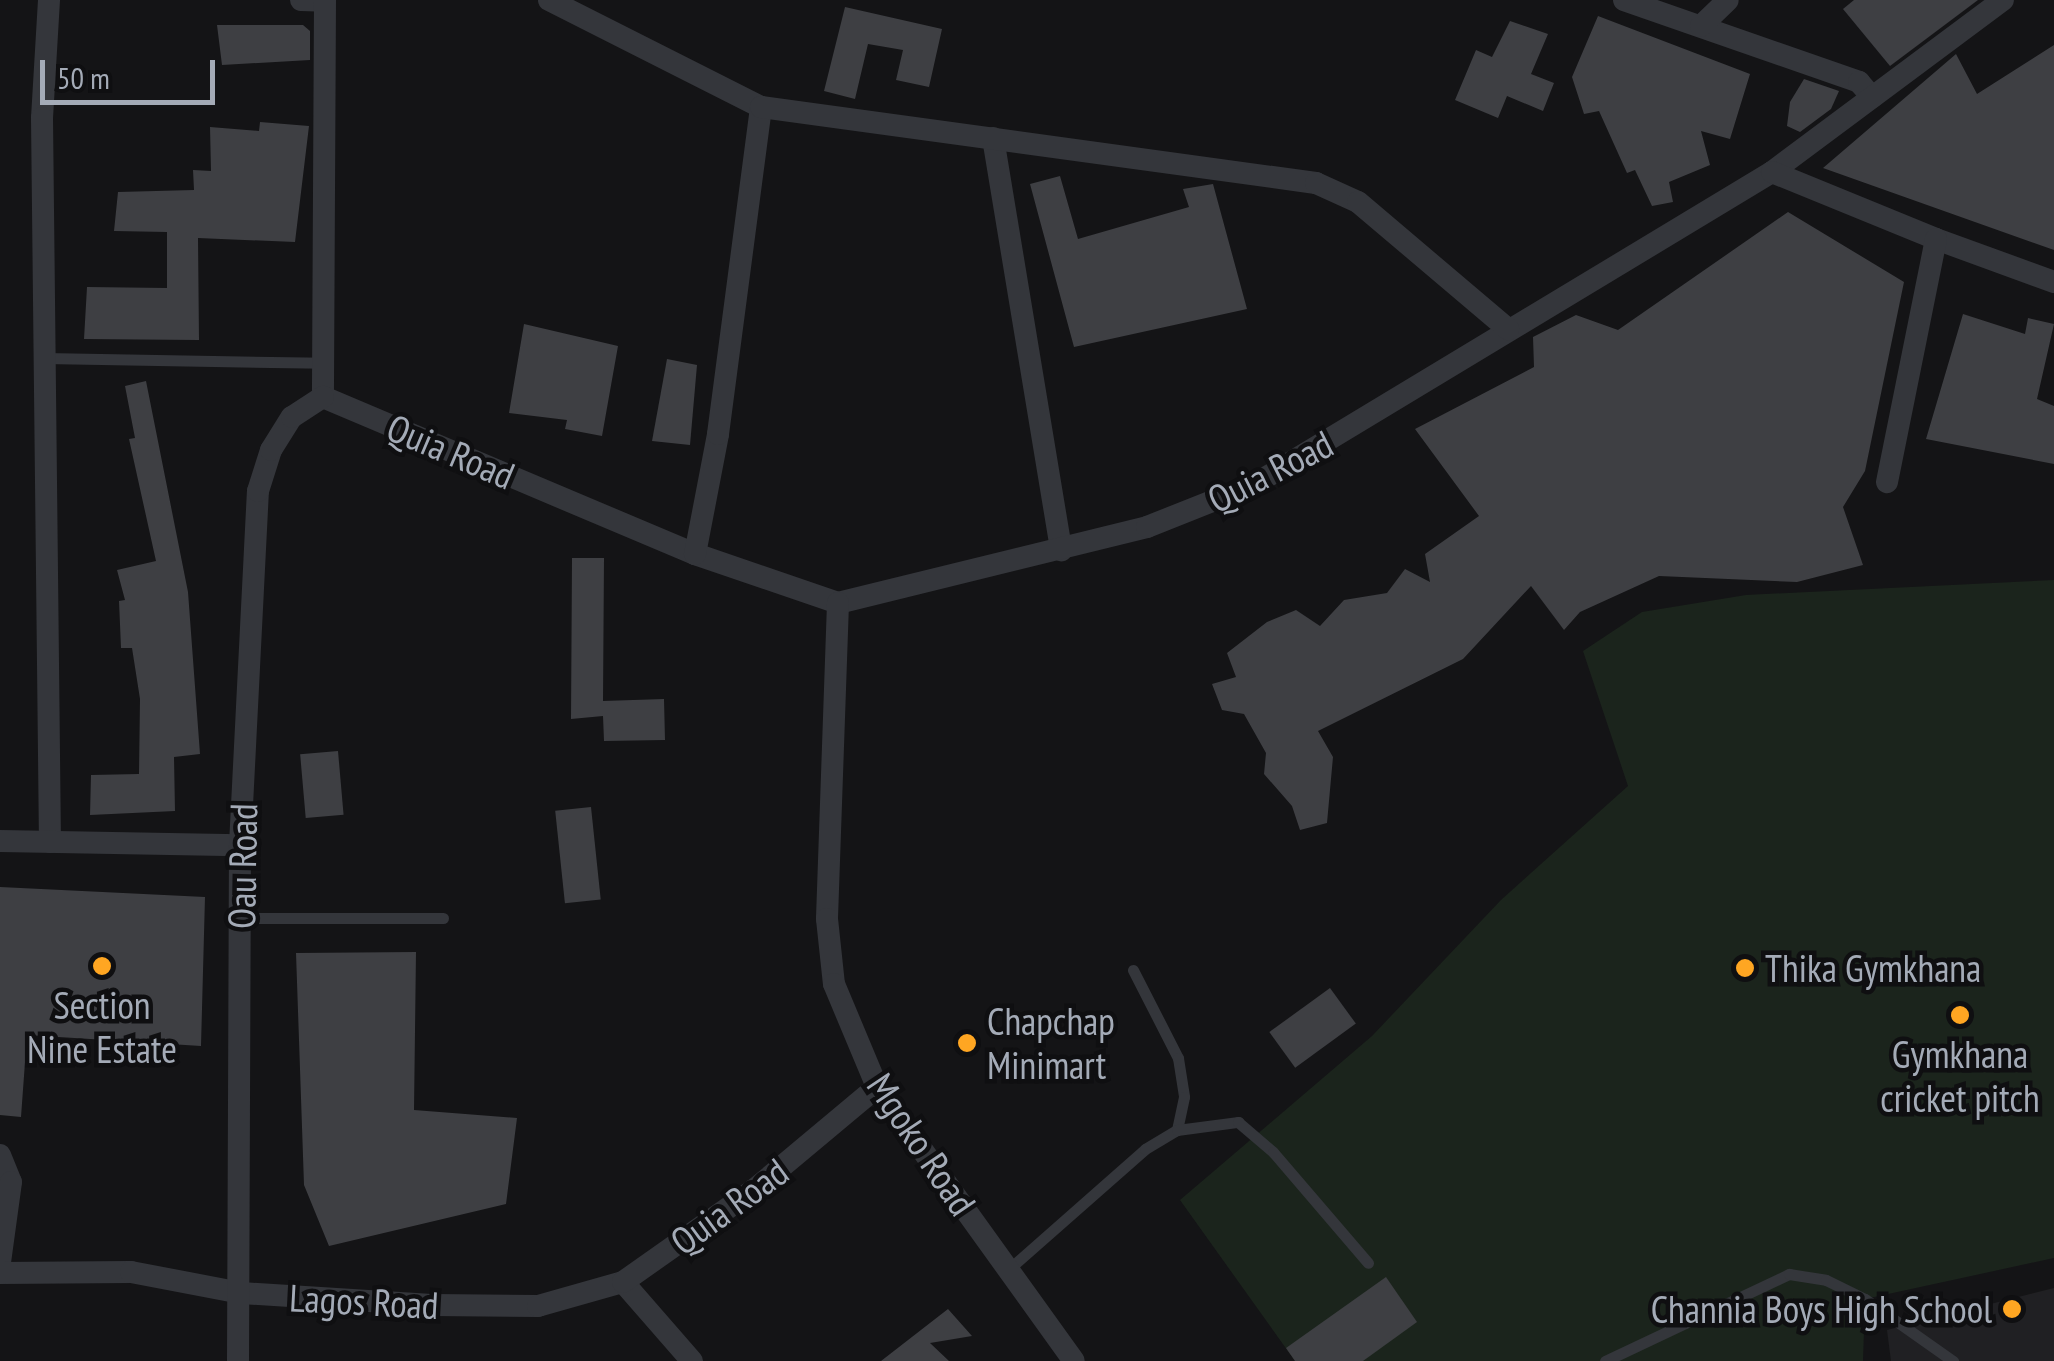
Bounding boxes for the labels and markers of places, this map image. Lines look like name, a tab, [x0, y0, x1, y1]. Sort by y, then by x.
place label: Thika Gymkhana	[1765, 945, 1981, 991]
marker: Section Nine Estate	[91, 955, 113, 977]
marker: Thika Gymkhana	[1734, 957, 1756, 979]
place label: Section Nine Estate	[27, 982, 177, 1072]
place label: Chapchap Minimart	[987, 998, 1115, 1088]
marker: Gymkhana cricket pitch	[1949, 1004, 1971, 1026]
place label: Gymkhana cricket pitch	[1880, 1031, 2040, 1120]
marker: Chapchap Minimart	[956, 1032, 978, 1054]
place label: Channia Boys High School	[1651, 1286, 1992, 1332]
marker: Channia Boys High School	[2001, 1298, 2023, 1320]

